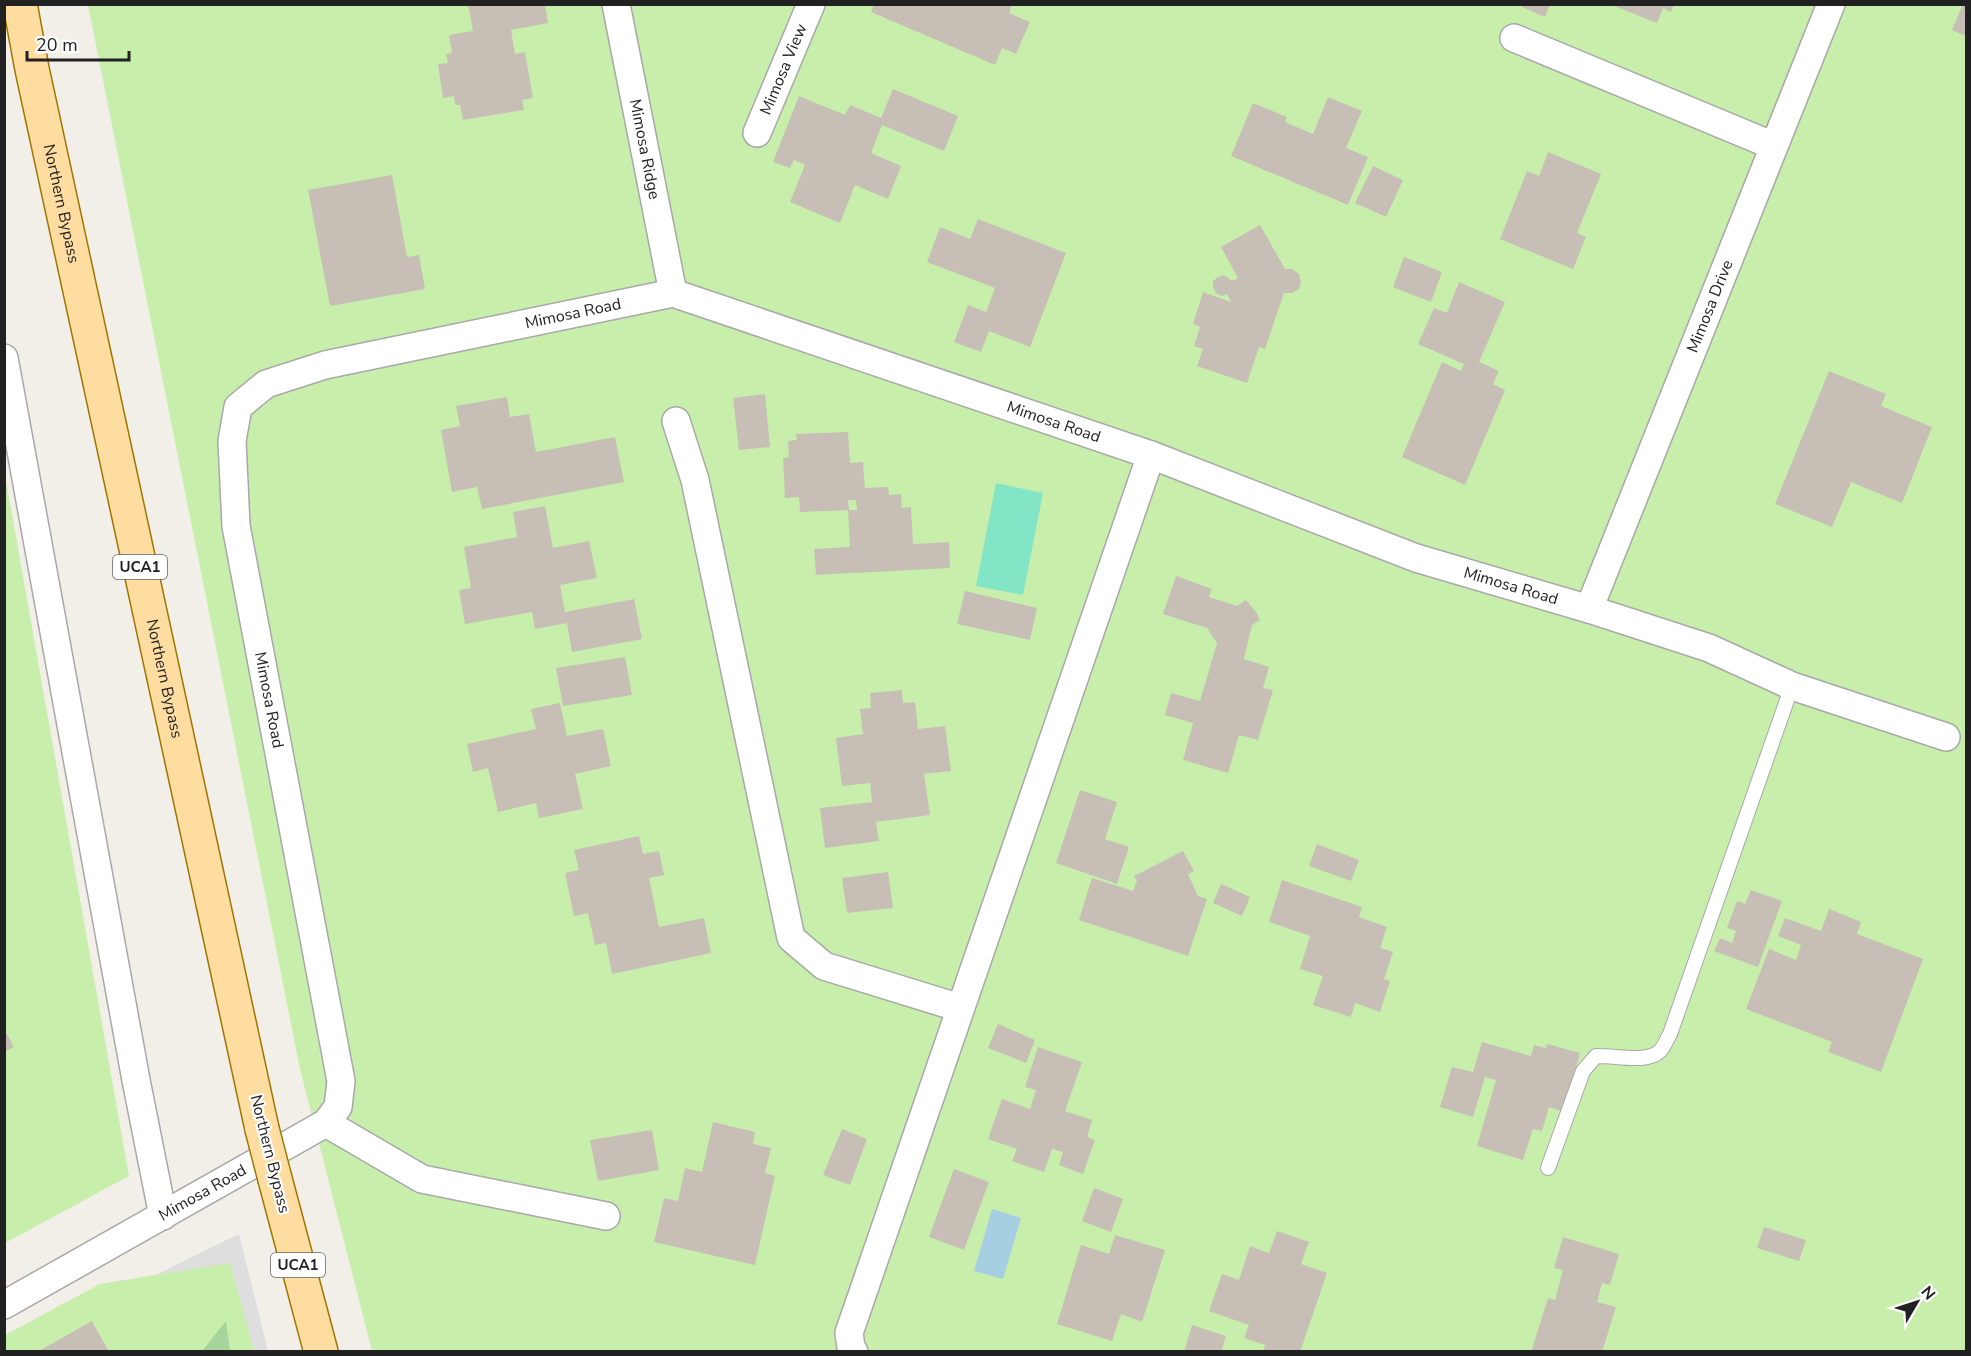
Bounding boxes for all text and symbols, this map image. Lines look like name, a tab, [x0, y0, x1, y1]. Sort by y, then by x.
street label: Mimosa View	[755, 20, 813, 118]
scale bar	[27, 24, 129, 62]
text: 20 m	[36, 33, 78, 57]
street label: Mimosa Ridge	[624, 97, 665, 201]
street label: Northern Bypass	[38, 142, 85, 265]
street label: Mimosa Drive	[1682, 257, 1739, 356]
street label: Mimosa Road	[523, 293, 623, 334]
street label: Mimosa Road	[1004, 396, 1103, 448]
road number: UCA1	[113, 555, 167, 579]
street label: Mimosa Road	[1461, 562, 1561, 610]
street label: Northern Bypass	[141, 617, 188, 740]
street label: Mimosa Road	[249, 650, 289, 750]
street label: Northern Bypass	[245, 1093, 295, 1215]
street label: Mimosa Road	[155, 1159, 250, 1226]
road number: UCA1	[271, 1253, 325, 1277]
north arrow	[1887, 1272, 1947, 1332]
text: N	[1916, 1282, 1940, 1305]

